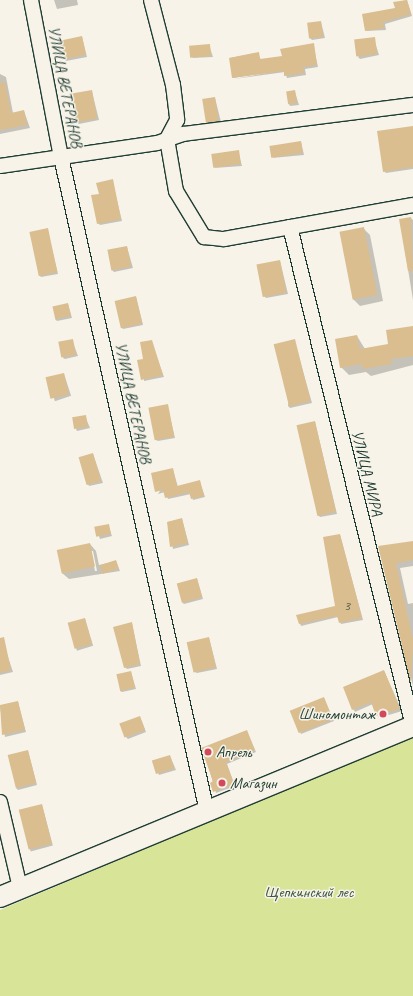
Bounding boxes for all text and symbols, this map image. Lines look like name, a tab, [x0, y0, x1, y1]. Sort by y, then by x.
street label: УЛИЦА ВЕТЕРАНОВ	[44, 25, 86, 149]
street label: УЛИЦА ВЕТЕРАНОВ	[111, 341, 155, 465]
street label: УЛИЦА МИРА	[347, 428, 387, 518]
house number: 3	[344, 598, 350, 614]
place label: Шиномонтаж	[299, 704, 375, 724]
marker: Шиномонтаж	[378, 709, 388, 719]
place label: Апрель	[216, 742, 252, 762]
marker: Апрель	[203, 747, 213, 757]
place label: Магазин	[230, 773, 277, 793]
marker: Магазин	[217, 778, 227, 788]
park label: Щепкинский лес	[265, 882, 353, 902]

